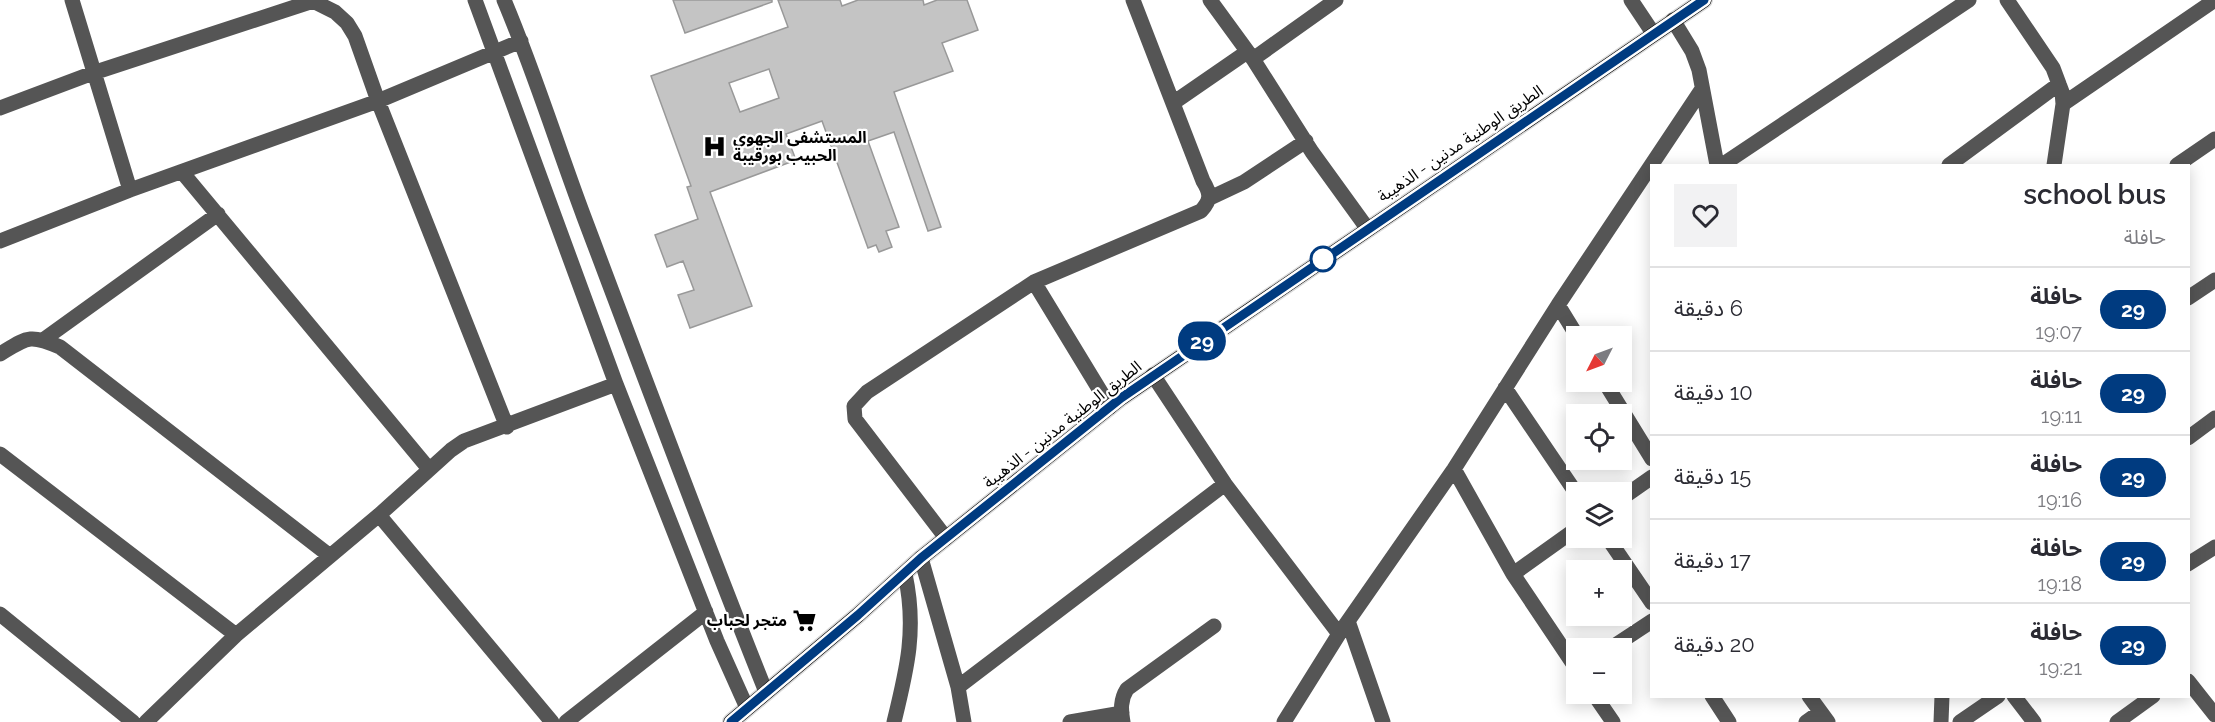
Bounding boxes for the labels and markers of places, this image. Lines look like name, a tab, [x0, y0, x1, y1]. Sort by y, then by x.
place label: المستشفى الجهوي الحبيب بورقيبة	[733, 128, 867, 165]
hospital icon: المستشفى الجهوي الحبيب بورقيبة	[702, 133, 728, 159]
unlabelled marker	[1310, 246, 1336, 272]
supermarket icon: متجر لحباب	[792, 607, 818, 633]
place label: متجر لحباب	[707, 611, 787, 630]

